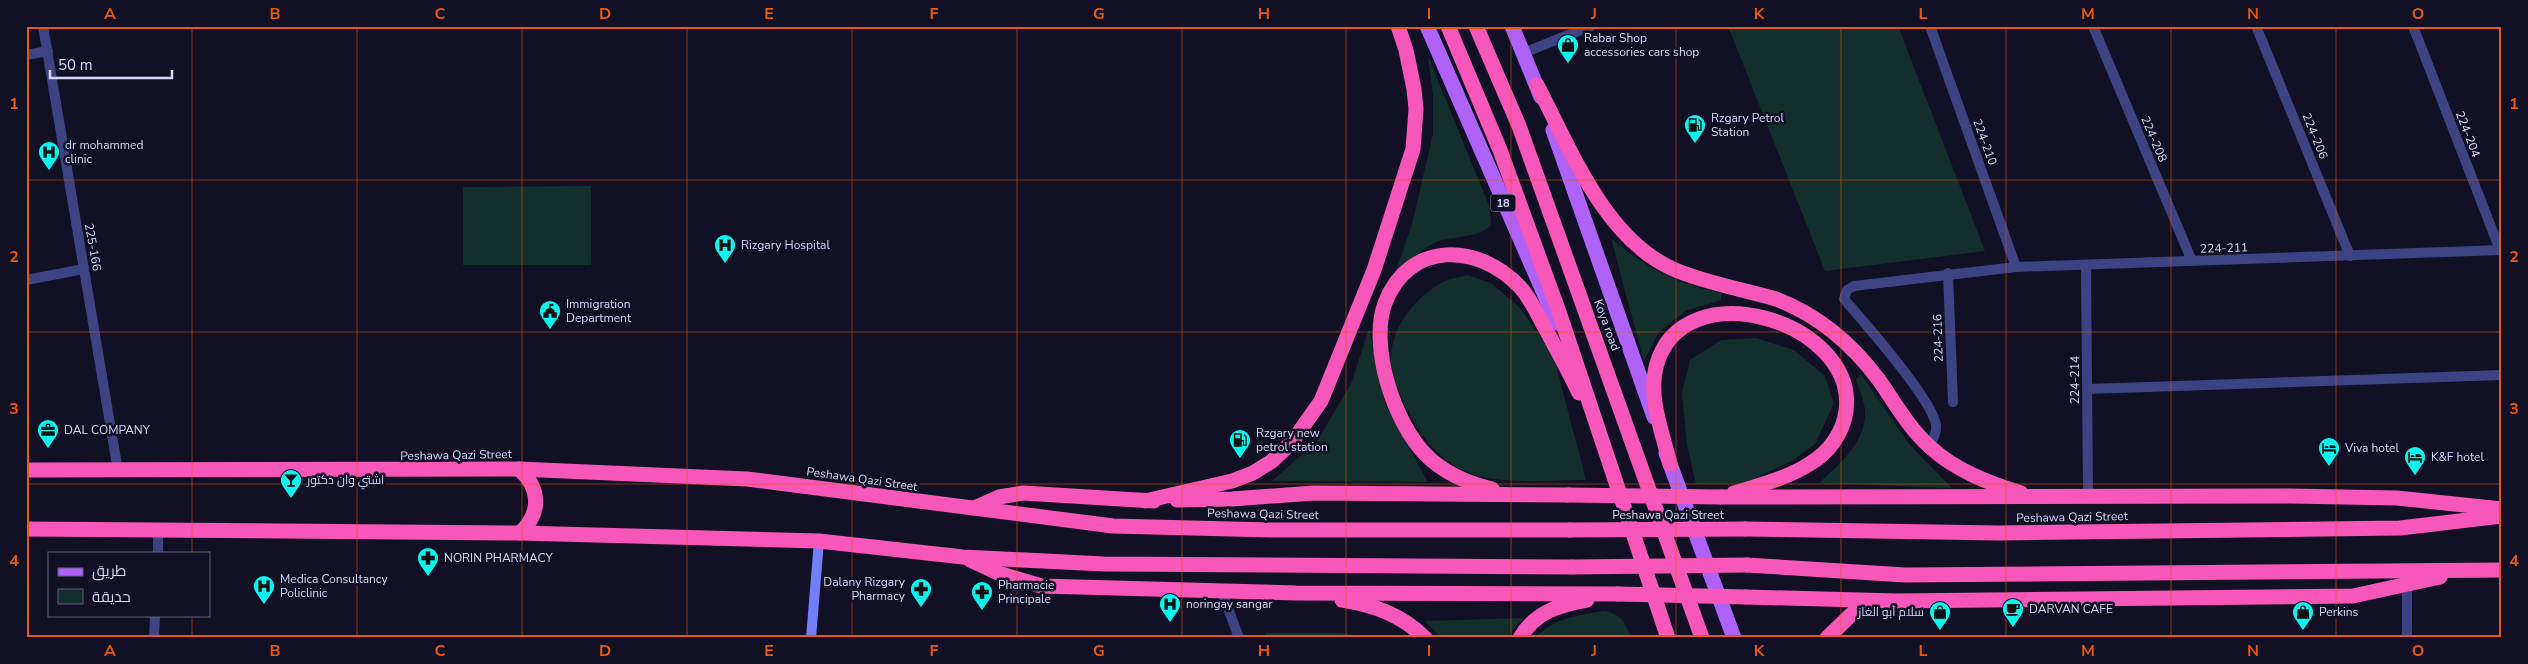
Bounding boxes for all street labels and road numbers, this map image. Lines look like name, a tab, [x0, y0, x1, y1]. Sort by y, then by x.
street label: 224-204	[2452, 109, 2484, 159]
street label: 224-206	[2299, 111, 2331, 161]
street label: 224-208	[2137, 114, 2171, 164]
street label: 224-210	[1969, 117, 2001, 167]
road number: 18	[1490, 194, 1516, 212]
street label: 225-166	[81, 222, 105, 272]
street label: 224-211	[2200, 239, 2248, 257]
street label: Koya road	[1590, 297, 1624, 353]
street label: 224-216	[1929, 314, 1947, 362]
street label: 224-214	[2067, 356, 2083, 404]
street label: Peshawa Qazi Street	[400, 446, 513, 464]
street label: Peshawa Qazi Street	[806, 463, 919, 495]
street label: Peshawa Qazi Street	[1207, 505, 1320, 523]
street label: Peshawa Qazi Street	[1612, 507, 1725, 523]
street label: Peshawa Qazi Street	[2016, 508, 2129, 526]

